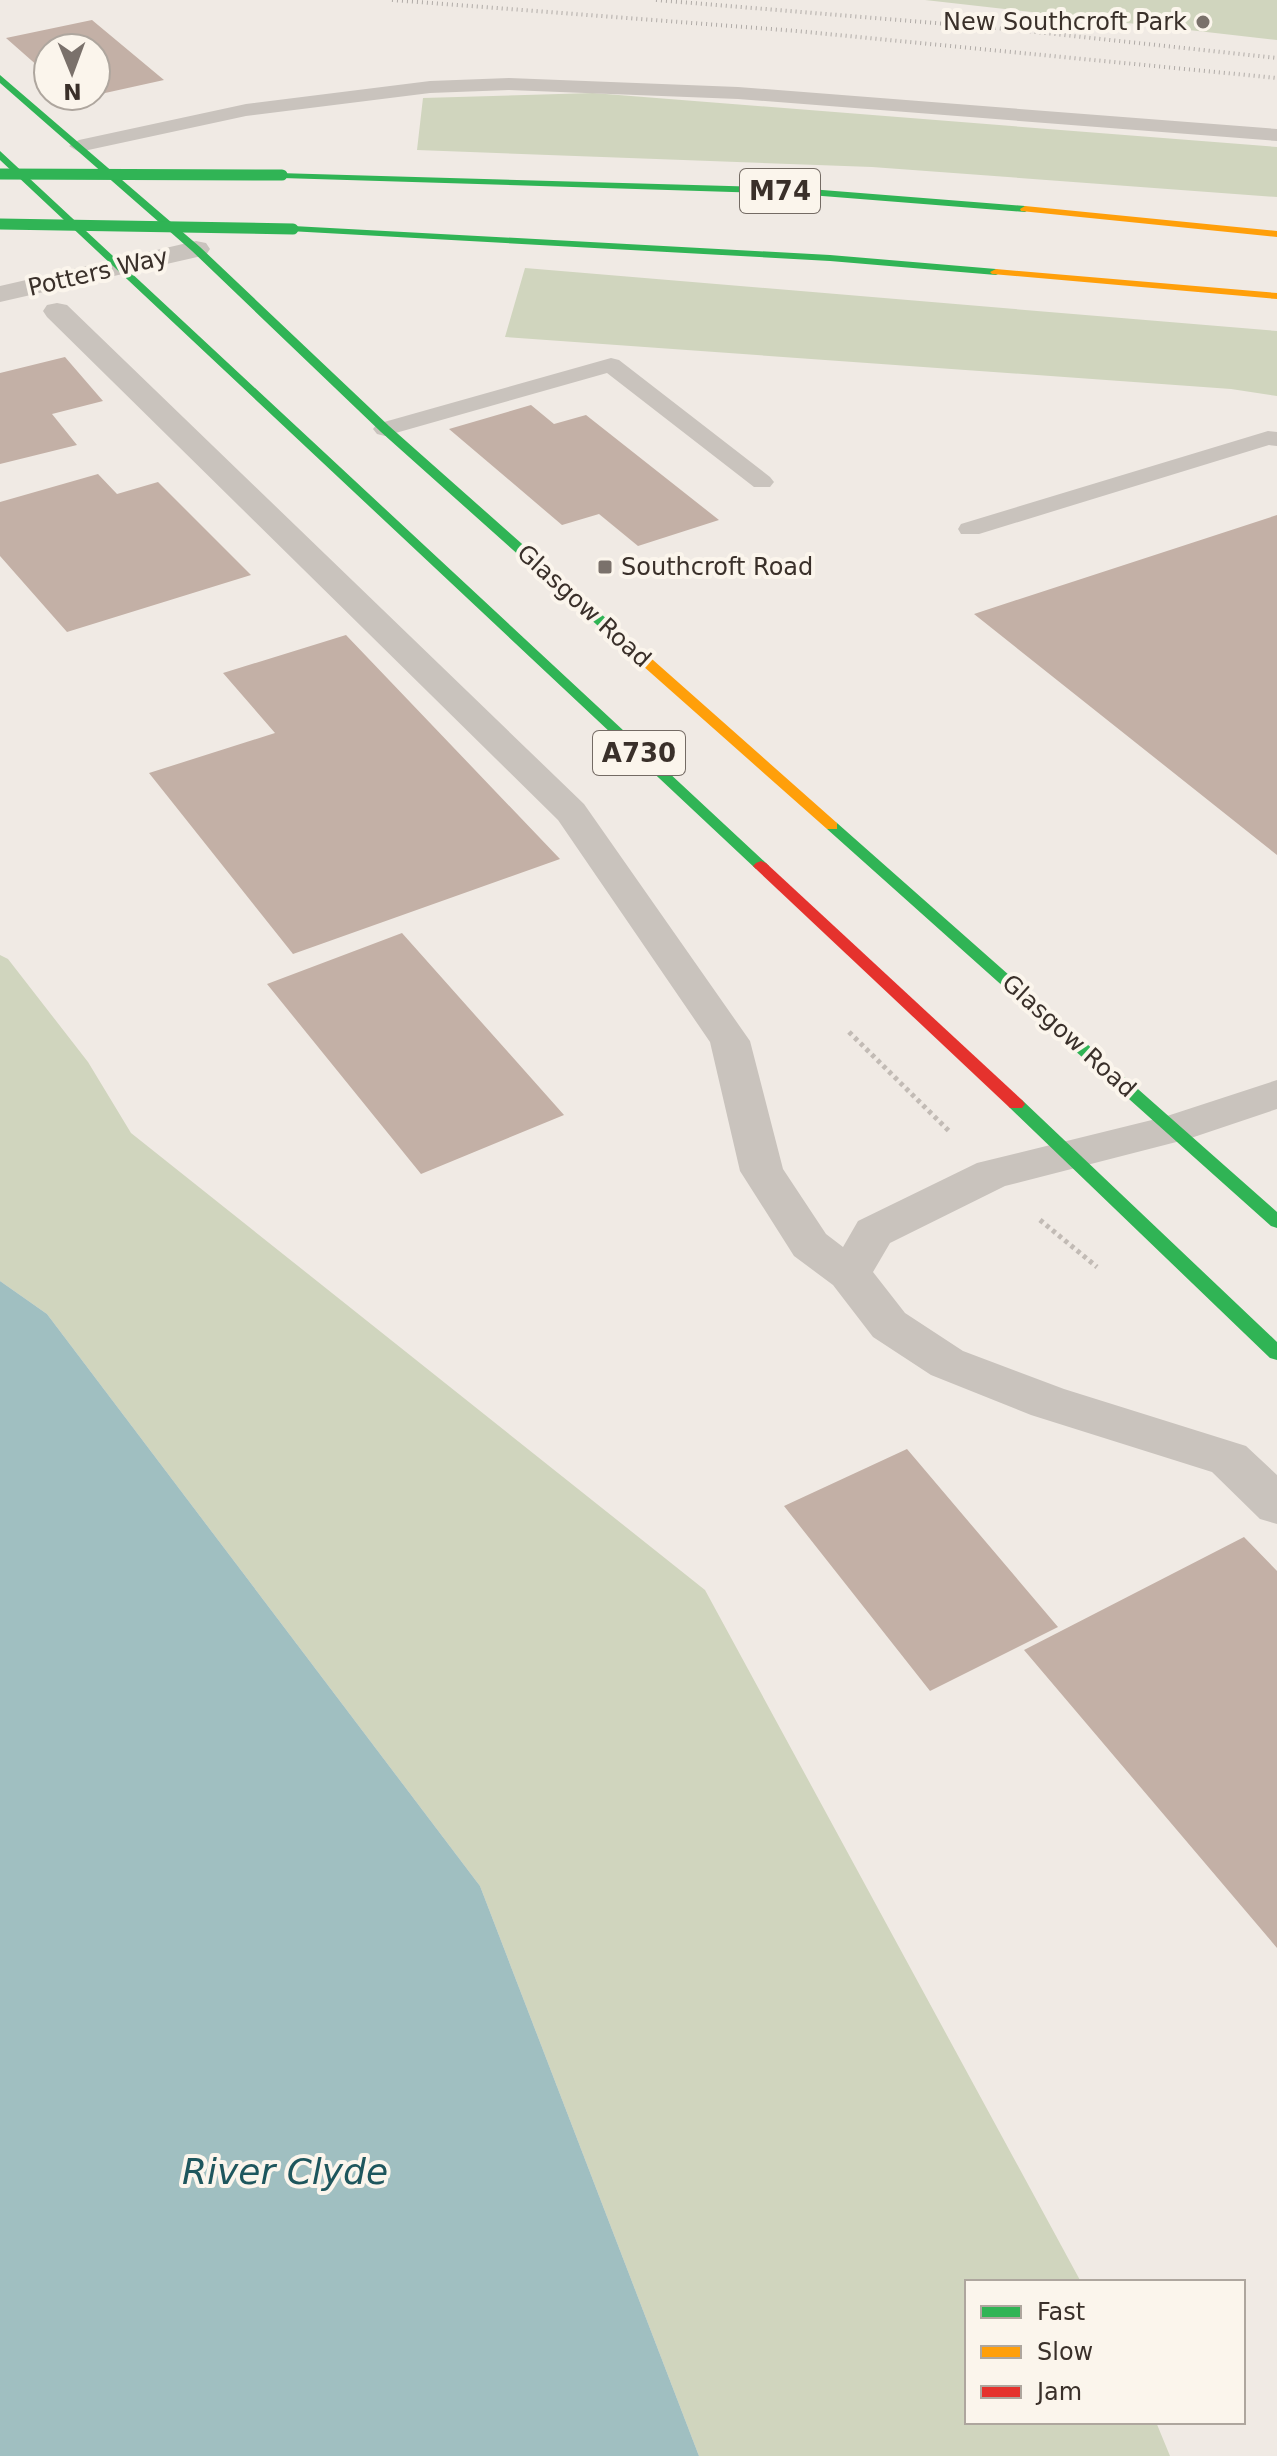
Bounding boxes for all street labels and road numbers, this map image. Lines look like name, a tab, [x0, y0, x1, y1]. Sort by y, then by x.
road number: M74	[740, 169, 820, 213]
street label: Potters Way	[25, 242, 171, 302]
street label: Glasgow Road	[512, 539, 656, 673]
road number: A730	[593, 731, 685, 775]
street label: Glasgow Road	[997, 969, 1141, 1103]

